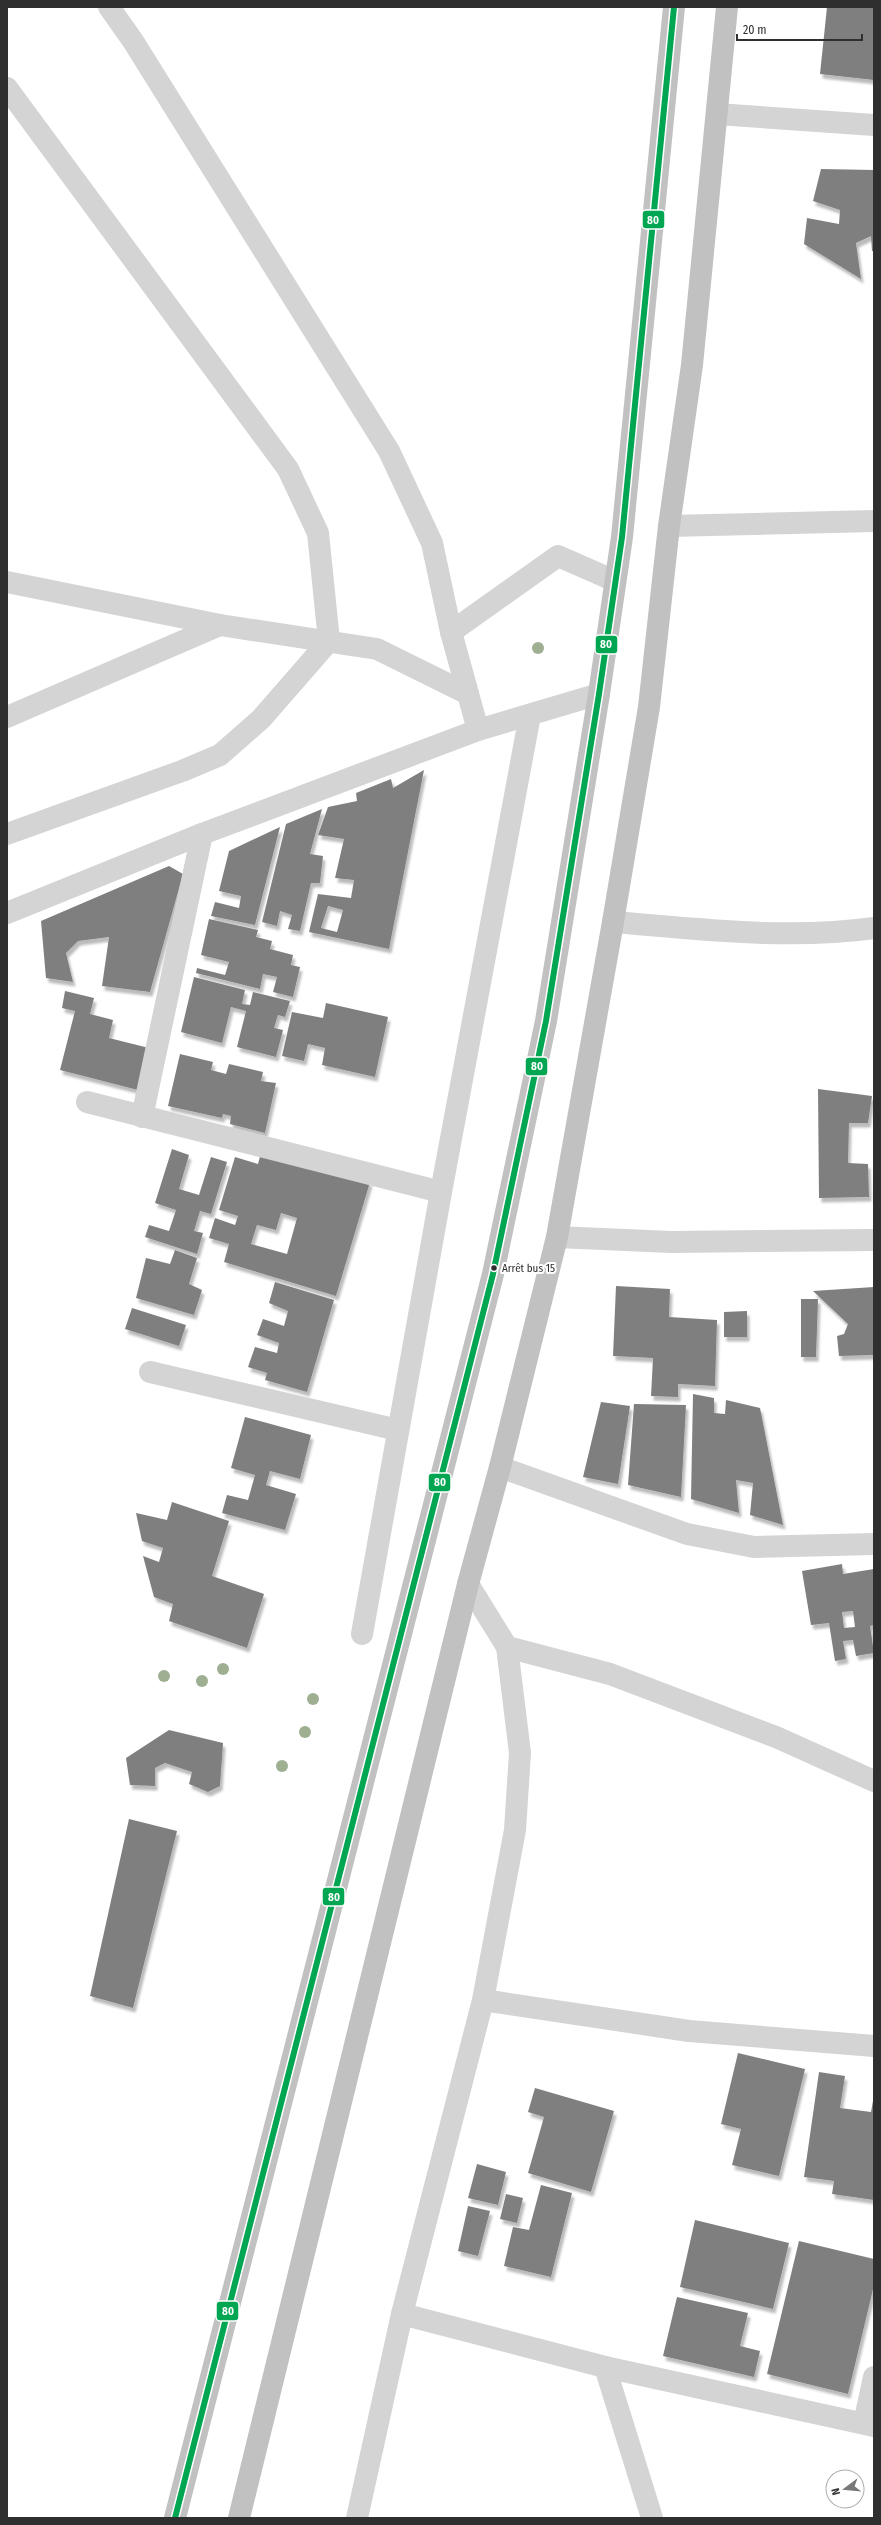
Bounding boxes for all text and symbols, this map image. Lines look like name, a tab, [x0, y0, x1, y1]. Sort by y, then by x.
scale bar	[737, 16, 862, 42]
text: 20 m	[743, 23, 767, 37]
line badge: 80	[642, 210, 665, 229]
text: 80	[647, 214, 659, 227]
line badge: 80	[595, 635, 618, 654]
text: 80	[600, 638, 612, 651]
line badge: 80	[525, 1057, 548, 1076]
text: 80	[531, 1060, 543, 1073]
place label: Arrêt bus 15	[502, 1262, 555, 1275]
marker: Arrêt bus 15	[489, 1263, 499, 1273]
line badge: 80	[428, 1473, 451, 1492]
text: 80	[434, 1476, 446, 1489]
line badge: 80	[322, 1887, 345, 1906]
text: 80	[328, 1891, 340, 1904]
line badge: 80	[216, 2301, 239, 2321]
text: 80	[222, 2305, 234, 2318]
north arrow	[825, 2469, 865, 2509]
text: N	[829, 2487, 843, 2497]

